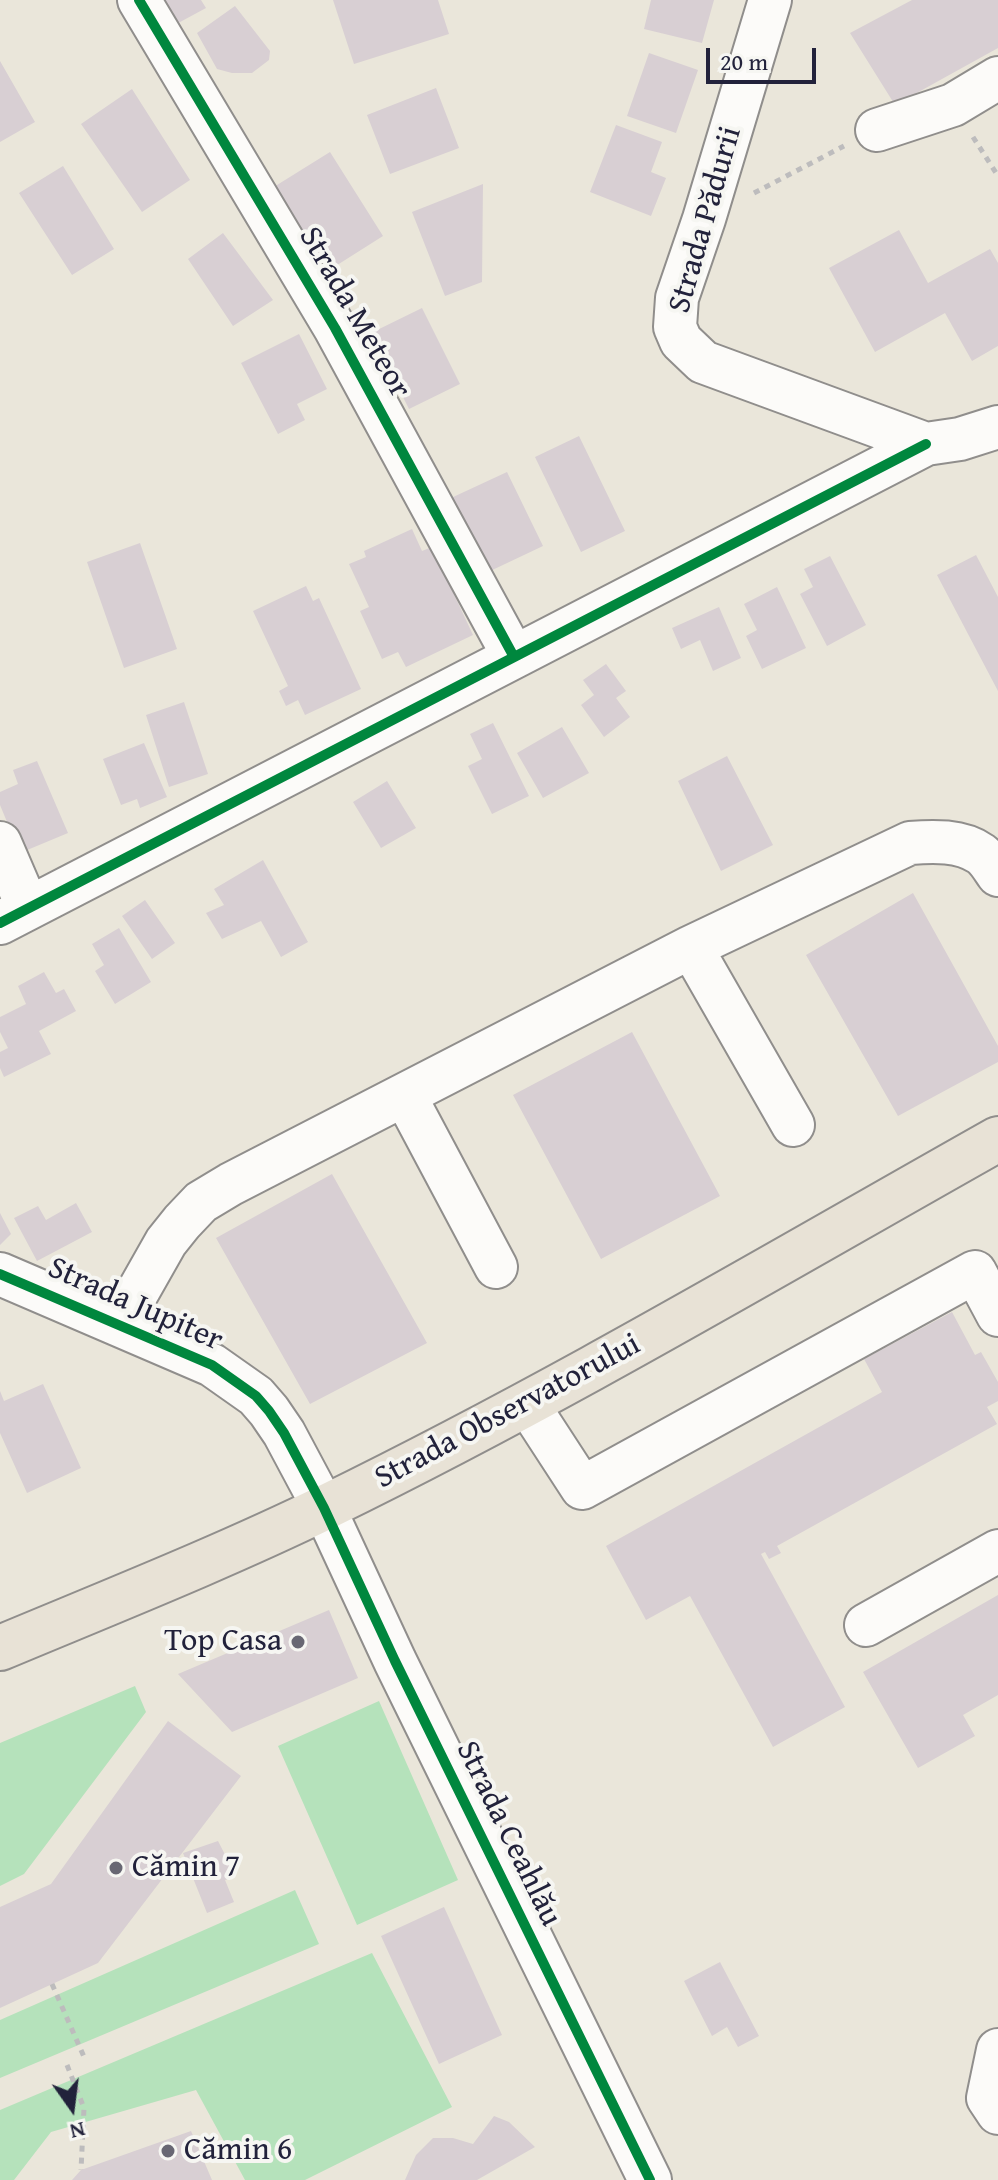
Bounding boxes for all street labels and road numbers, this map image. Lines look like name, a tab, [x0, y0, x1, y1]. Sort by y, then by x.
street label: Strada Pădurii	[661, 122, 751, 318]
street label: Strada Meteor	[290, 221, 418, 405]
street label: Strada Jupiter	[42, 1249, 228, 1361]
street label: Strada Observatorului	[369, 1326, 647, 1498]
street label: Strada Ceahlău	[447, 1735, 569, 1933]

